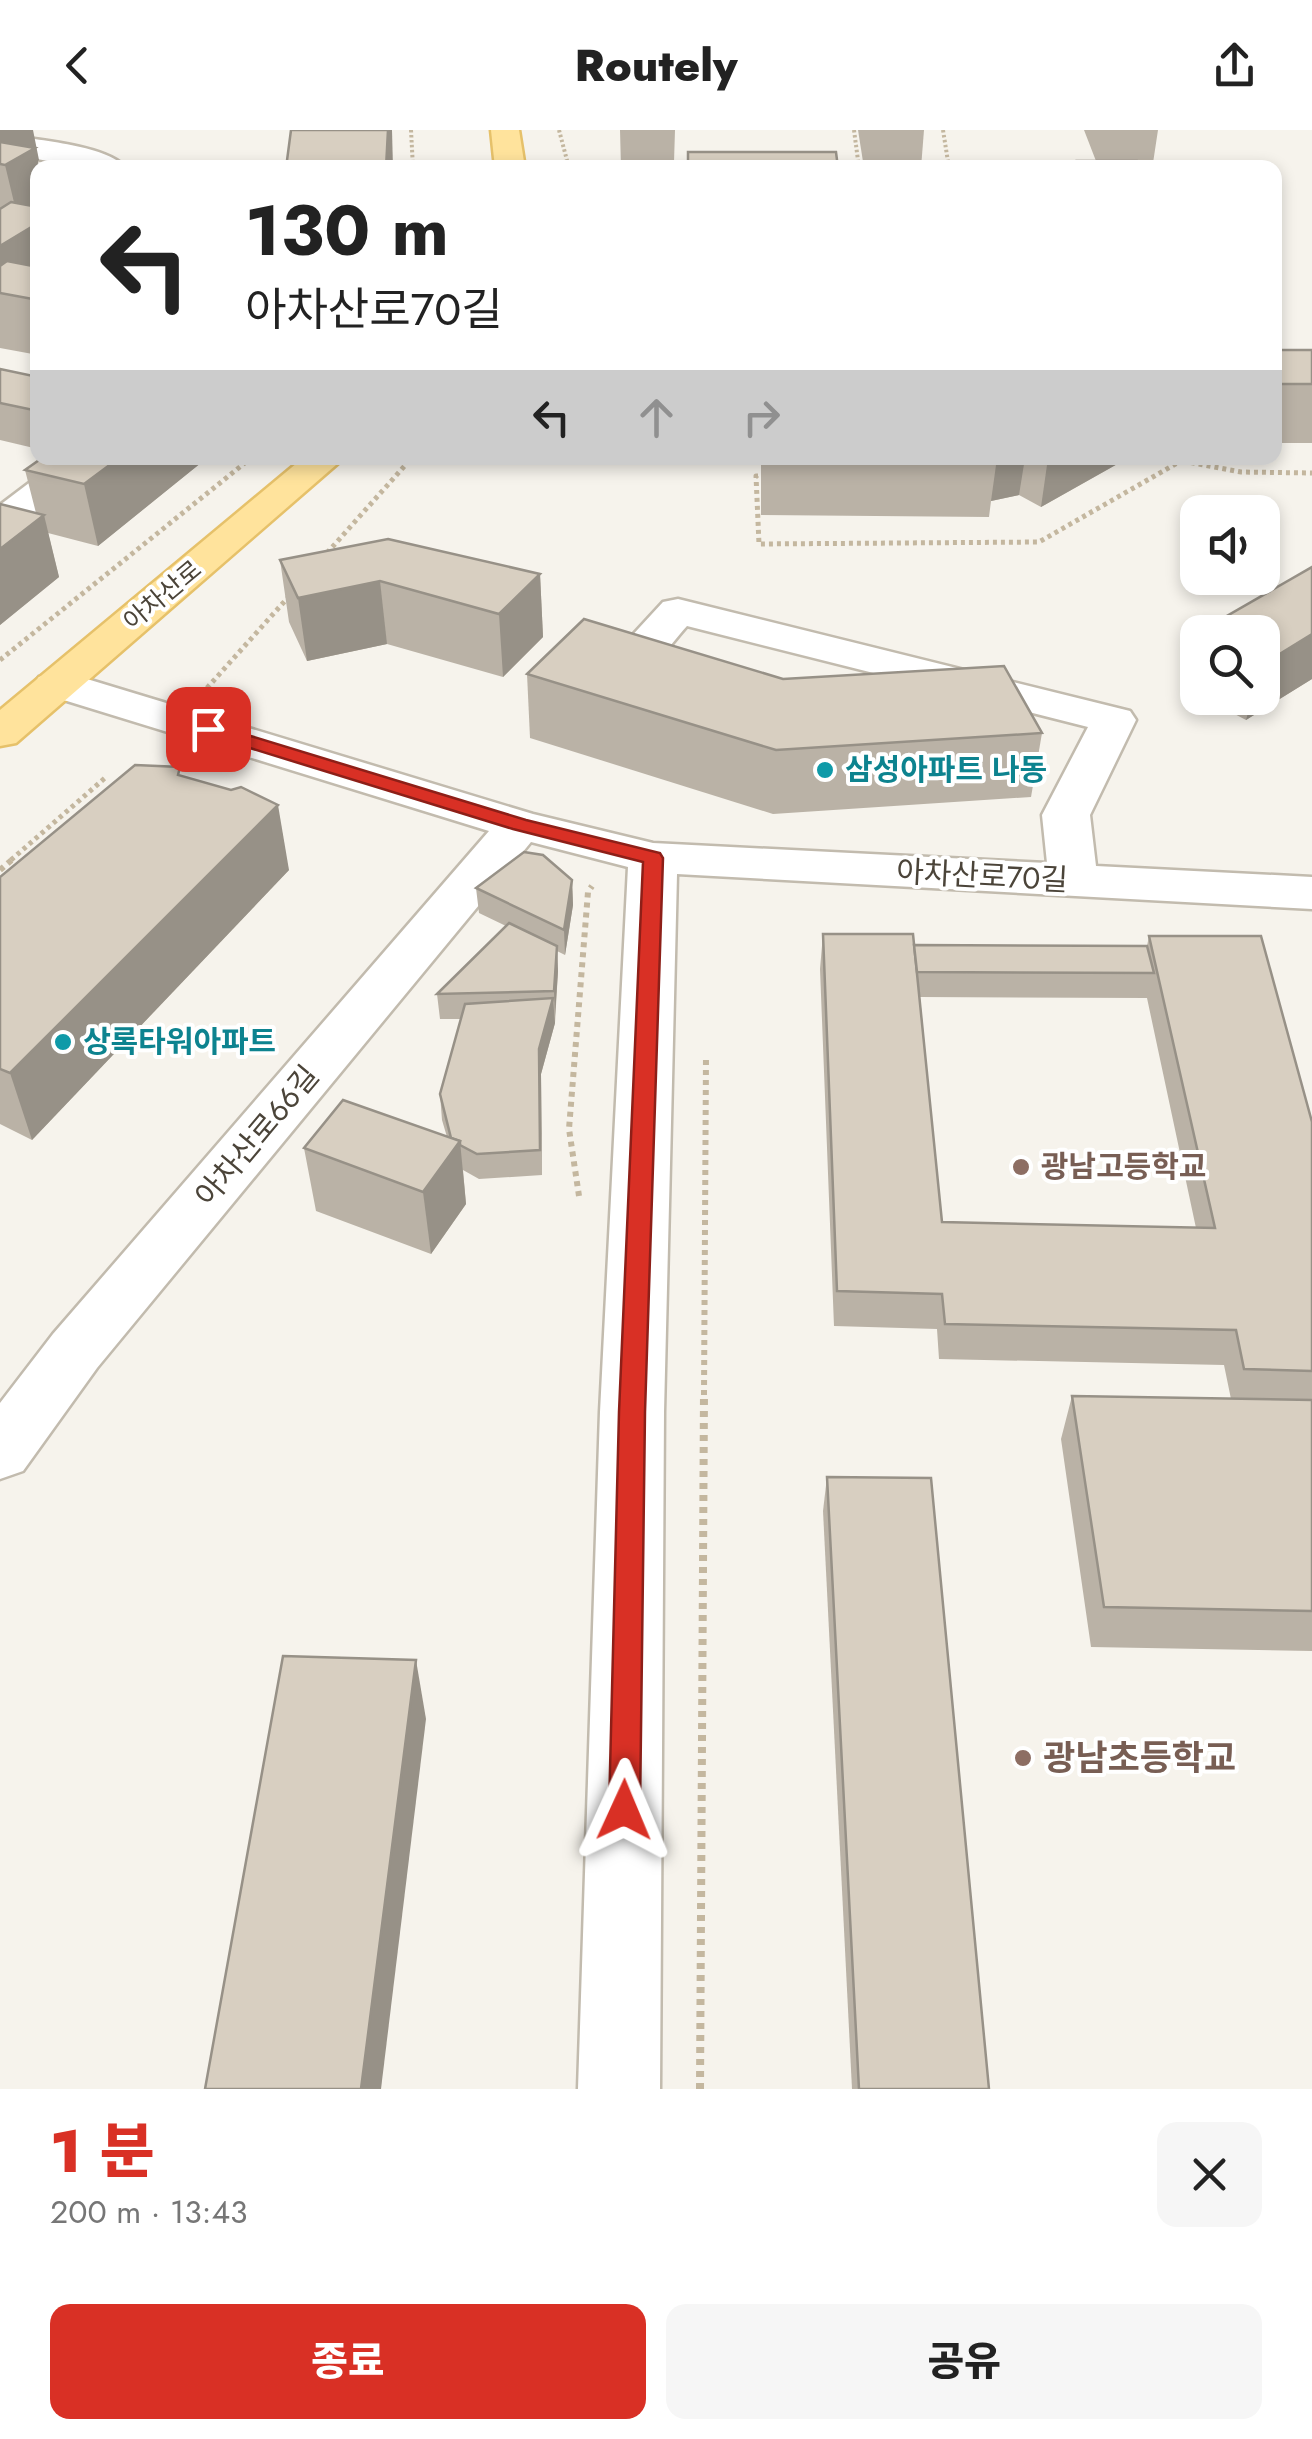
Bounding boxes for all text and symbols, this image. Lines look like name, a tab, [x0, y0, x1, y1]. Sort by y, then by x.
text: Routely	[574, 33, 738, 98]
icon: back	[50, 38, 105, 93]
icon: share	[1207, 38, 1262, 93]
text: 130 m	[245, 180, 449, 281]
icon: left	[80, 200, 210, 330]
text: 아차산로70길	[245, 277, 503, 342]
icon: left	[524, 390, 579, 445]
icon: ahead	[629, 390, 684, 445]
icon: right	[734, 390, 789, 445]
map controls	[1180, 495, 1280, 715]
button: sound	[1180, 495, 1280, 595]
street label: 아차산로	[115, 552, 209, 638]
button: search	[1180, 615, 1280, 715]
pin	[166, 687, 251, 772]
icon: arrive	[181, 702, 236, 757]
place label: 삼성아파트 나동	[845, 748, 1047, 791]
marker: 삼성아파트 나동	[814, 759, 836, 781]
street label: 아차산로70길	[895, 850, 1069, 901]
place label: 상록타워아파트	[83, 1020, 276, 1063]
marker: 상록타워아파트	[52, 1031, 74, 1053]
street label: 아차산로66길	[185, 1056, 329, 1216]
place label: 광남고등학교	[1041, 1145, 1207, 1188]
marker: 광남고등학교	[1010, 1156, 1032, 1178]
place label: 광남초등학교	[1043, 1733, 1236, 1783]
marker: 광남초등학교	[1012, 1747, 1034, 1769]
position arrow	[572, 1758, 676, 1862]
text: 1 분	[50, 2108, 155, 2195]
button: close	[1157, 2122, 1262, 2227]
text: 200 m · 13:43	[50, 2189, 248, 2235]
button: 종료	[50, 2304, 646, 2419]
button: 공유	[666, 2304, 1262, 2419]

